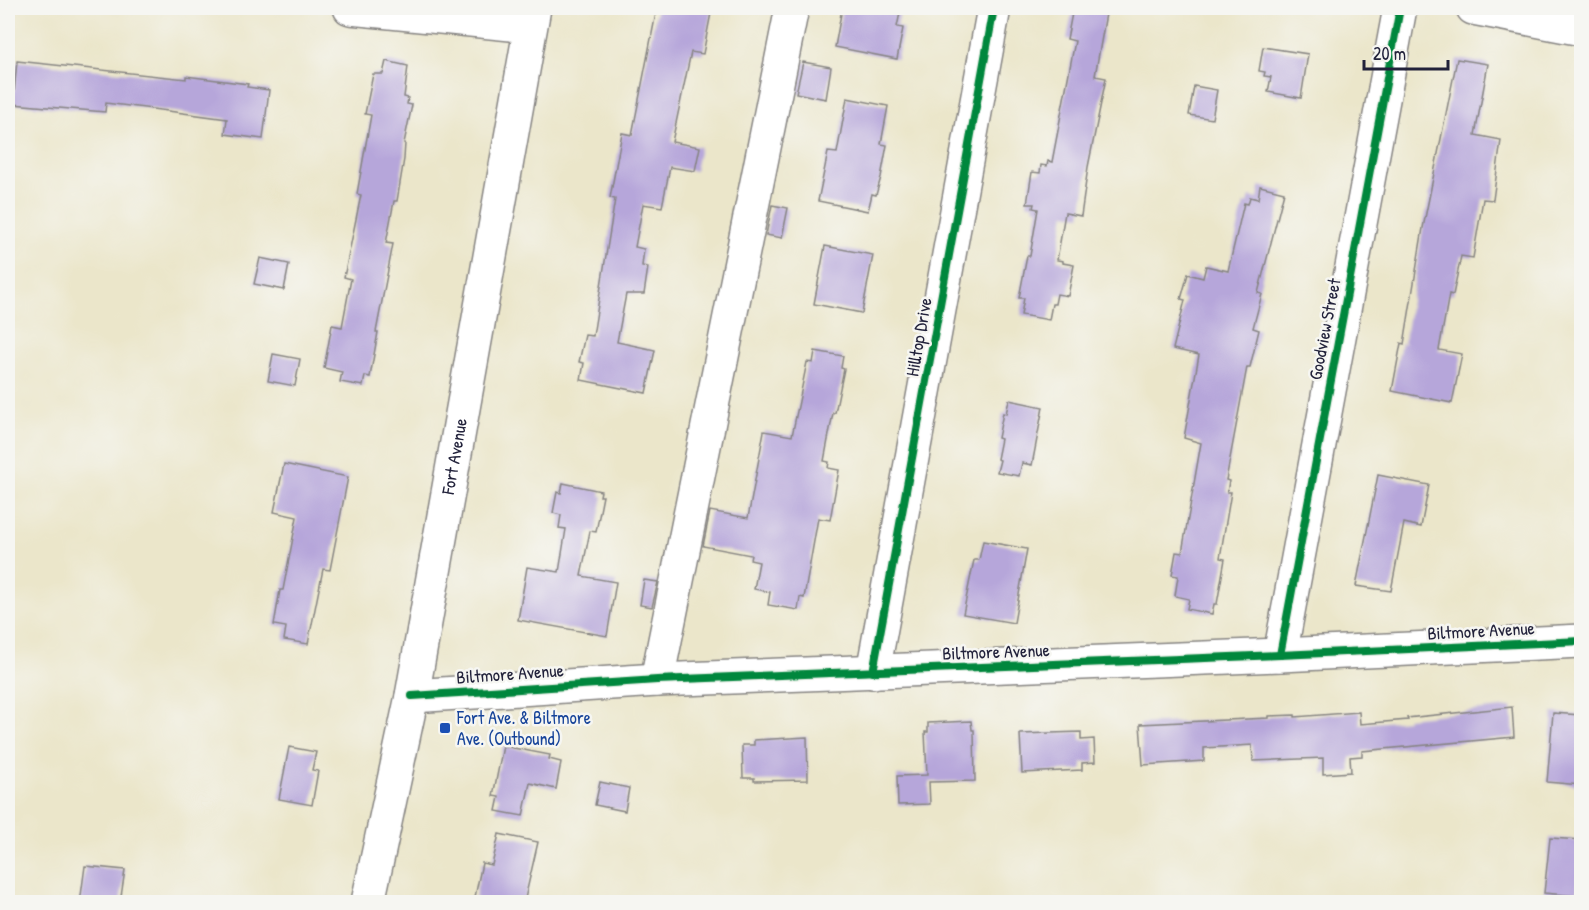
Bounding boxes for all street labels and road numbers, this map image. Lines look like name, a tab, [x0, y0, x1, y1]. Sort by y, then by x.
street label: Goodview Street	[1302, 275, 1347, 382]
street label: Hilltop Drive	[899, 296, 938, 378]
street label: Fort Avenue	[435, 416, 473, 497]
street label: Biltmore Avenue	[1427, 615, 1535, 646]
street label: Biltmore Avenue	[942, 637, 1050, 666]
street label: Biltmore Avenue	[455, 657, 564, 690]

